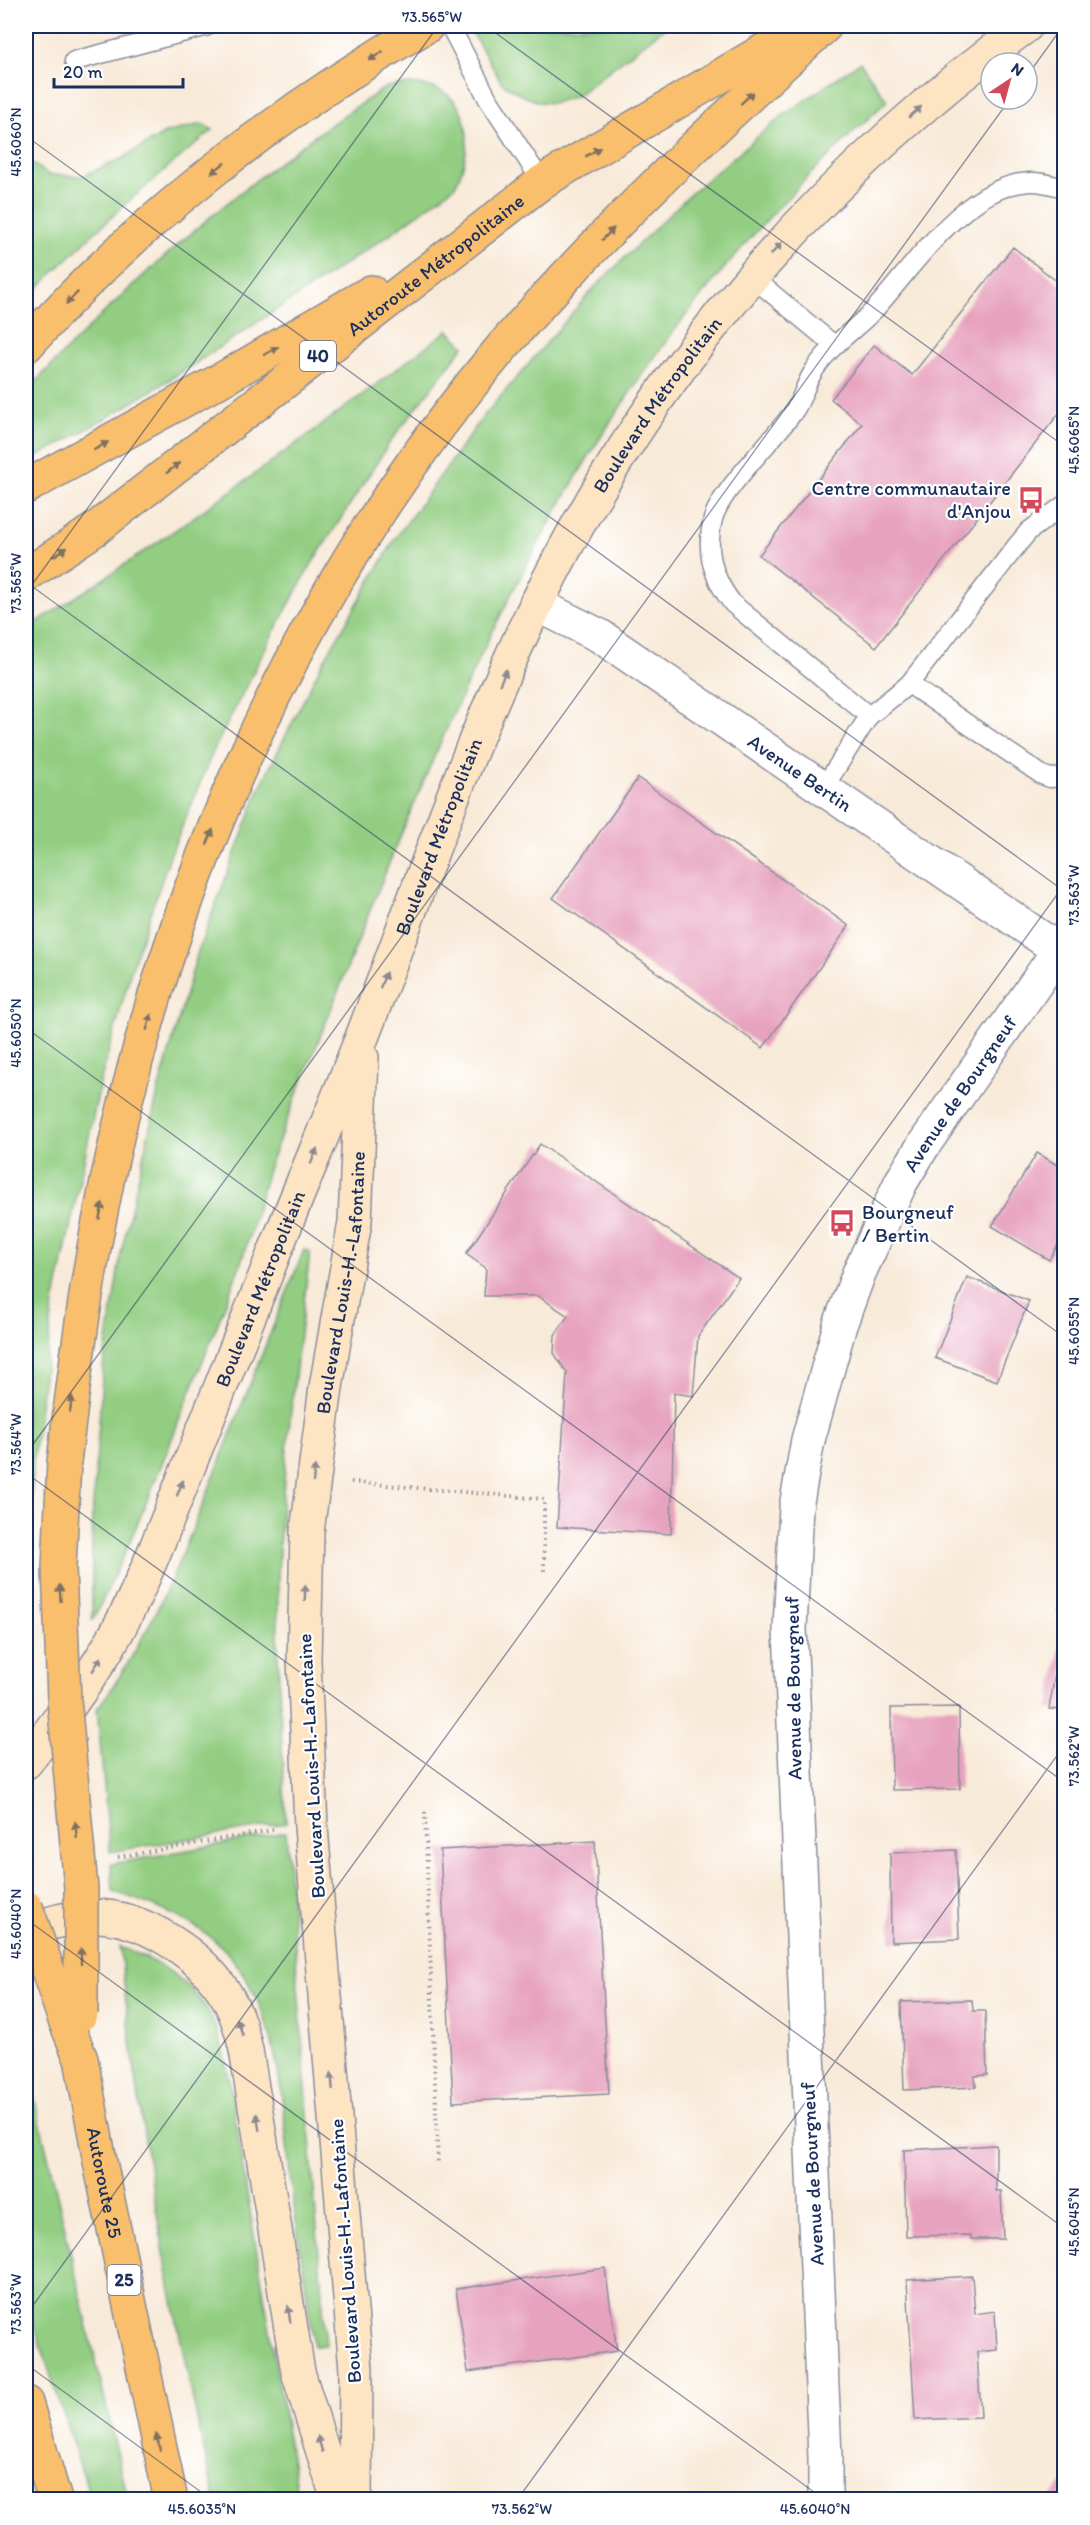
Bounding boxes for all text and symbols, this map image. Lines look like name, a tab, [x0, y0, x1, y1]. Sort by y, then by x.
text: 73.565°W	[402, 8, 462, 26]
one-way arrow	[368, 50, 385, 61]
scale bar	[54, 51, 183, 89]
north arrow	[979, 51, 1039, 111]
text: N	[1008, 58, 1027, 80]
text: 20 m	[63, 61, 103, 83]
one-way arrow	[740, 91, 755, 105]
one-way arrow	[907, 106, 922, 119]
text: 45.6060°N	[7, 107, 25, 177]
one-way arrow	[585, 147, 601, 158]
one-way arrow	[210, 162, 225, 174]
street label: Autoroute Métropolitaine	[342, 188, 529, 341]
one-way arrow	[600, 227, 614, 241]
one-way arrow	[769, 241, 783, 256]
one-way arrow	[65, 290, 79, 304]
street label: Boulevard Métropolitain	[588, 312, 727, 497]
road number: 40	[300, 341, 336, 371]
one-way arrow	[263, 346, 280, 356]
text: 45.6065°N	[1065, 406, 1083, 474]
one-way arrow	[93, 441, 110, 451]
one-way arrow	[166, 463, 181, 475]
place label: Centre communautaire d'Anjou	[811, 476, 1011, 523]
bus stop icon: Centre communautaire d'Anjou	[1016, 485, 1046, 515]
one-way arrow	[51, 547, 68, 558]
text: 73.565°W	[7, 553, 25, 613]
one-way arrow	[499, 668, 509, 686]
street label: Avenue Bertin	[743, 729, 857, 817]
street label: Boulevard Métropolitain	[390, 734, 487, 939]
one-way arrow	[206, 828, 215, 846]
text: 73.563°W	[1065, 865, 1083, 925]
one-way arrow	[379, 971, 389, 989]
text: 45.6050°N	[7, 998, 25, 1068]
street label: Avenue de Bourgneuf	[898, 1011, 1022, 1176]
one-way arrow	[145, 1013, 154, 1031]
one-way arrow	[310, 1147, 319, 1165]
street label: Boulevard Louis-H.-Lafontaine	[311, 1151, 370, 1415]
street label: Boulevard Métropolitain	[210, 1187, 310, 1390]
place label: Bourgneuf / Bertin	[862, 1200, 954, 1247]
one-way arrow	[97, 1202, 107, 1221]
bus stop icon: Bourgneuf / Bertin	[827, 1208, 857, 1238]
text: 45.6055°N	[1065, 1297, 1083, 1365]
one-way arrow	[66, 1394, 76, 1413]
text: 73.564°W	[7, 1413, 25, 1475]
one-way arrow	[310, 1464, 319, 1483]
one-way arrow	[176, 1479, 185, 1497]
one-way arrow	[56, 1584, 65, 1603]
one-way arrow	[301, 1584, 310, 1603]
street label: Avenue de Bourgneuf	[779, 1596, 807, 1780]
street label: Boulevard Louis-H.-Lafontaine	[292, 1633, 330, 1899]
one-way arrow	[92, 1656, 103, 1672]
text: 73.562°W	[1065, 1726, 1083, 1786]
one-way arrow	[71, 1820, 81, 1839]
text: 45.6040°N	[7, 1889, 25, 1959]
one-way arrow	[76, 1946, 86, 1965]
one-way arrow	[234, 2018, 244, 2036]
one-way arrow	[327, 2072, 336, 2091]
street label: Avenue de Bourgneuf	[795, 2081, 829, 2266]
one-way arrow	[253, 2112, 262, 2131]
street label: Boulevard Louis-H.-Lafontaine	[324, 2118, 366, 2384]
street label: Autoroute 25	[82, 2125, 128, 2240]
text: 45.6045°N	[1065, 2187, 1083, 2257]
road number: 25	[108, 2265, 140, 2295]
text: 73.563°W	[7, 2274, 25, 2334]
one-way arrow	[284, 2305, 293, 2324]
one-way arrow	[152, 2433, 162, 2452]
one-way arrow	[315, 2435, 324, 2453]
text: 45.6035°N	[168, 2500, 236, 2518]
text: 73.562°W	[492, 2500, 552, 2518]
text: 45.6040°N	[780, 2500, 850, 2518]

